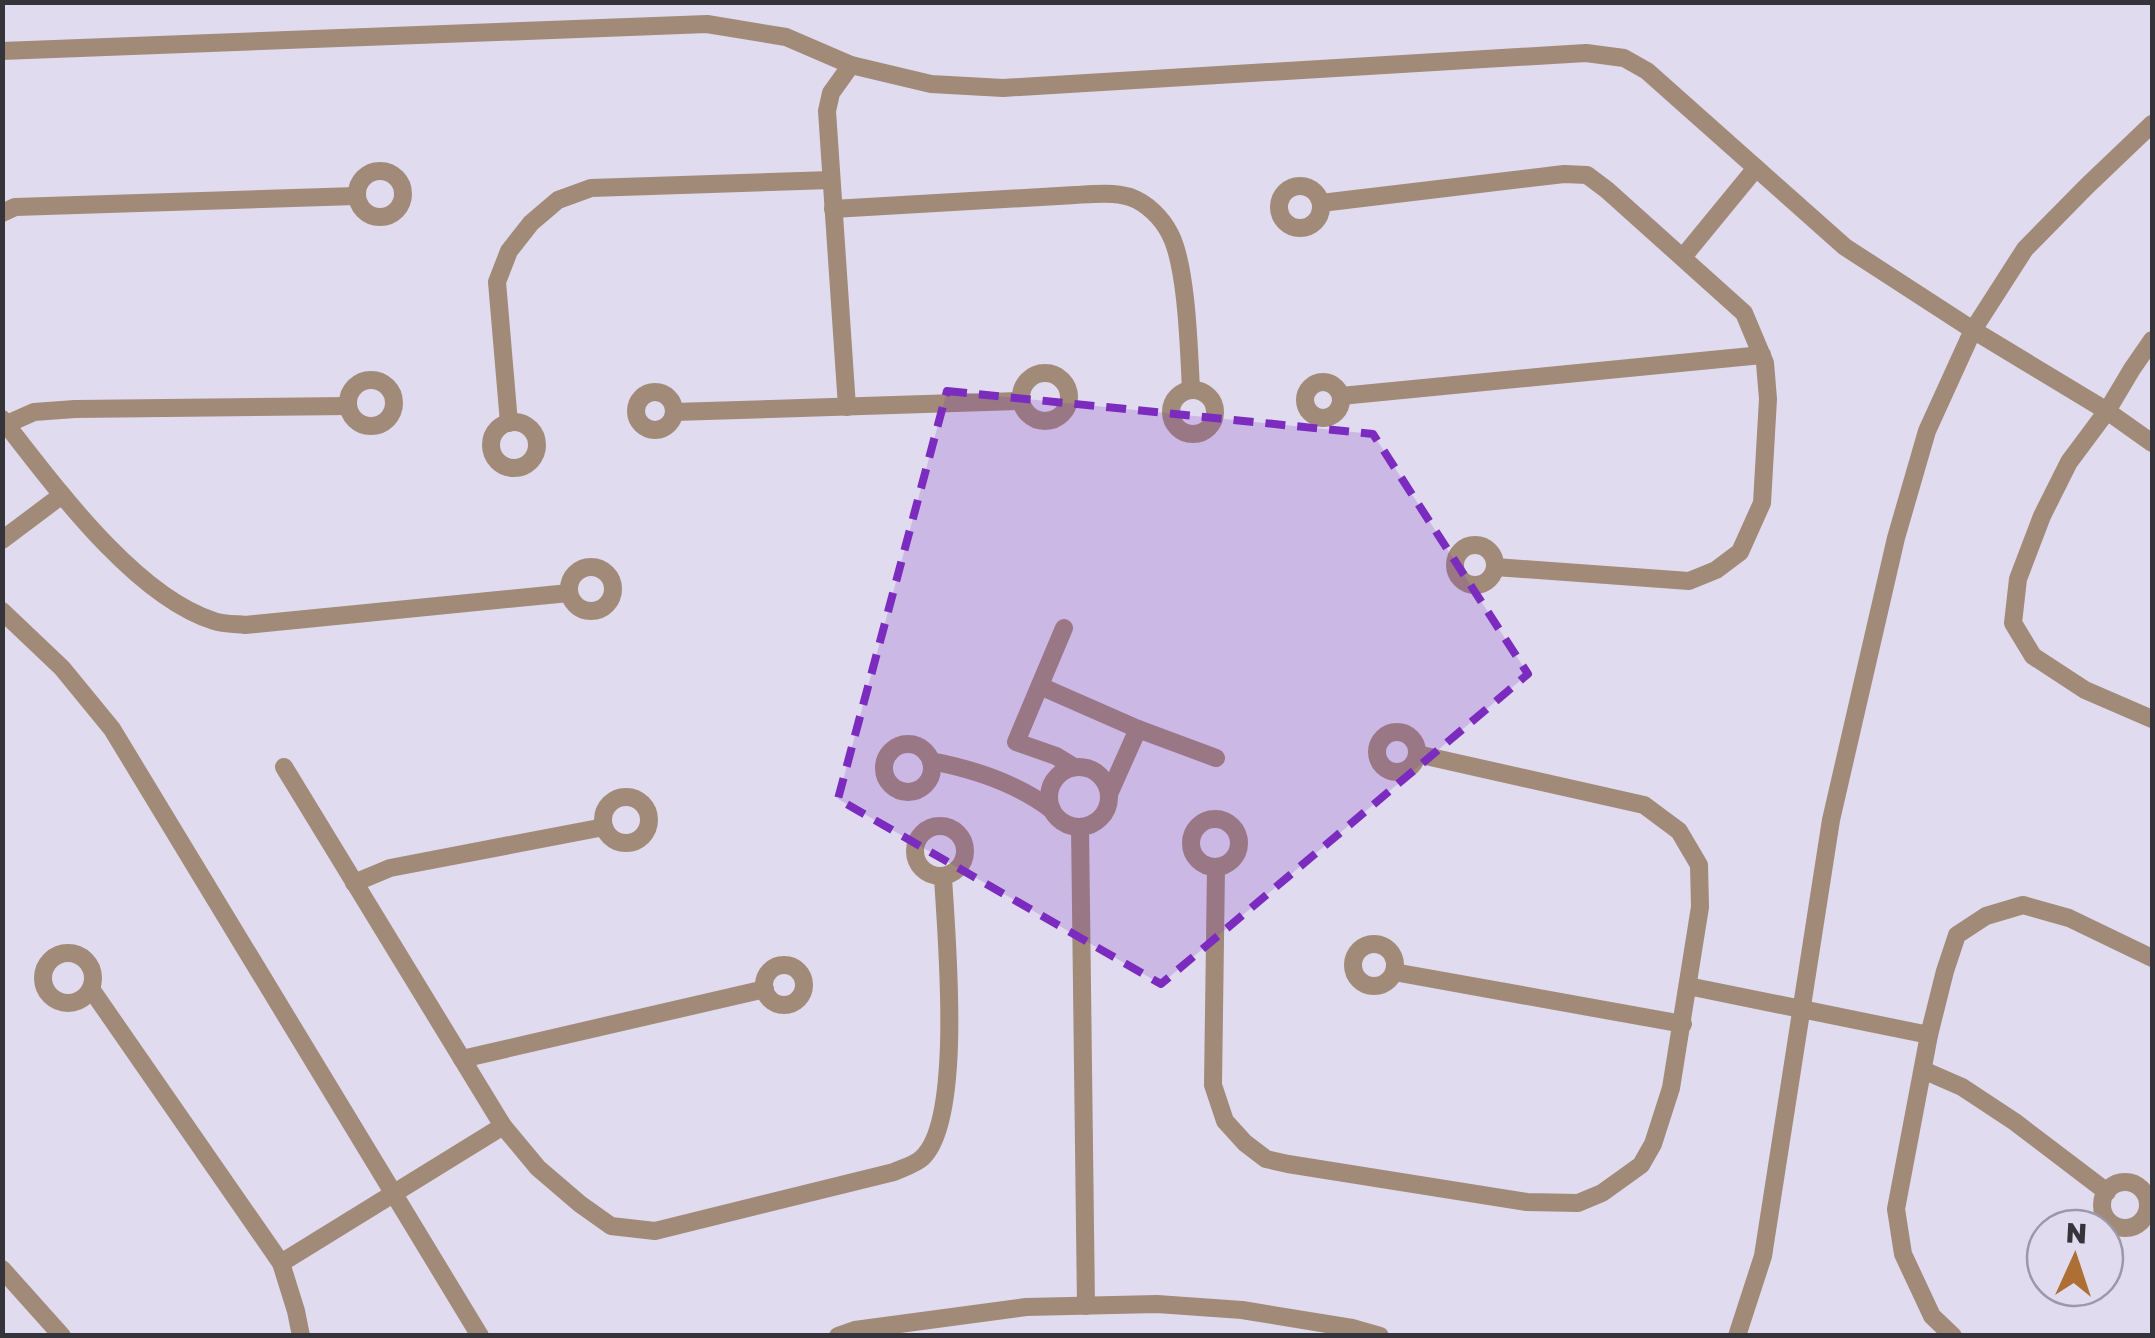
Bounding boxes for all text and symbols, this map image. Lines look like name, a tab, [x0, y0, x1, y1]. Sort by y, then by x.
north arrow	[2025, 1208, 2125, 1308]
text: N	[2065, 1216, 2088, 1250]

